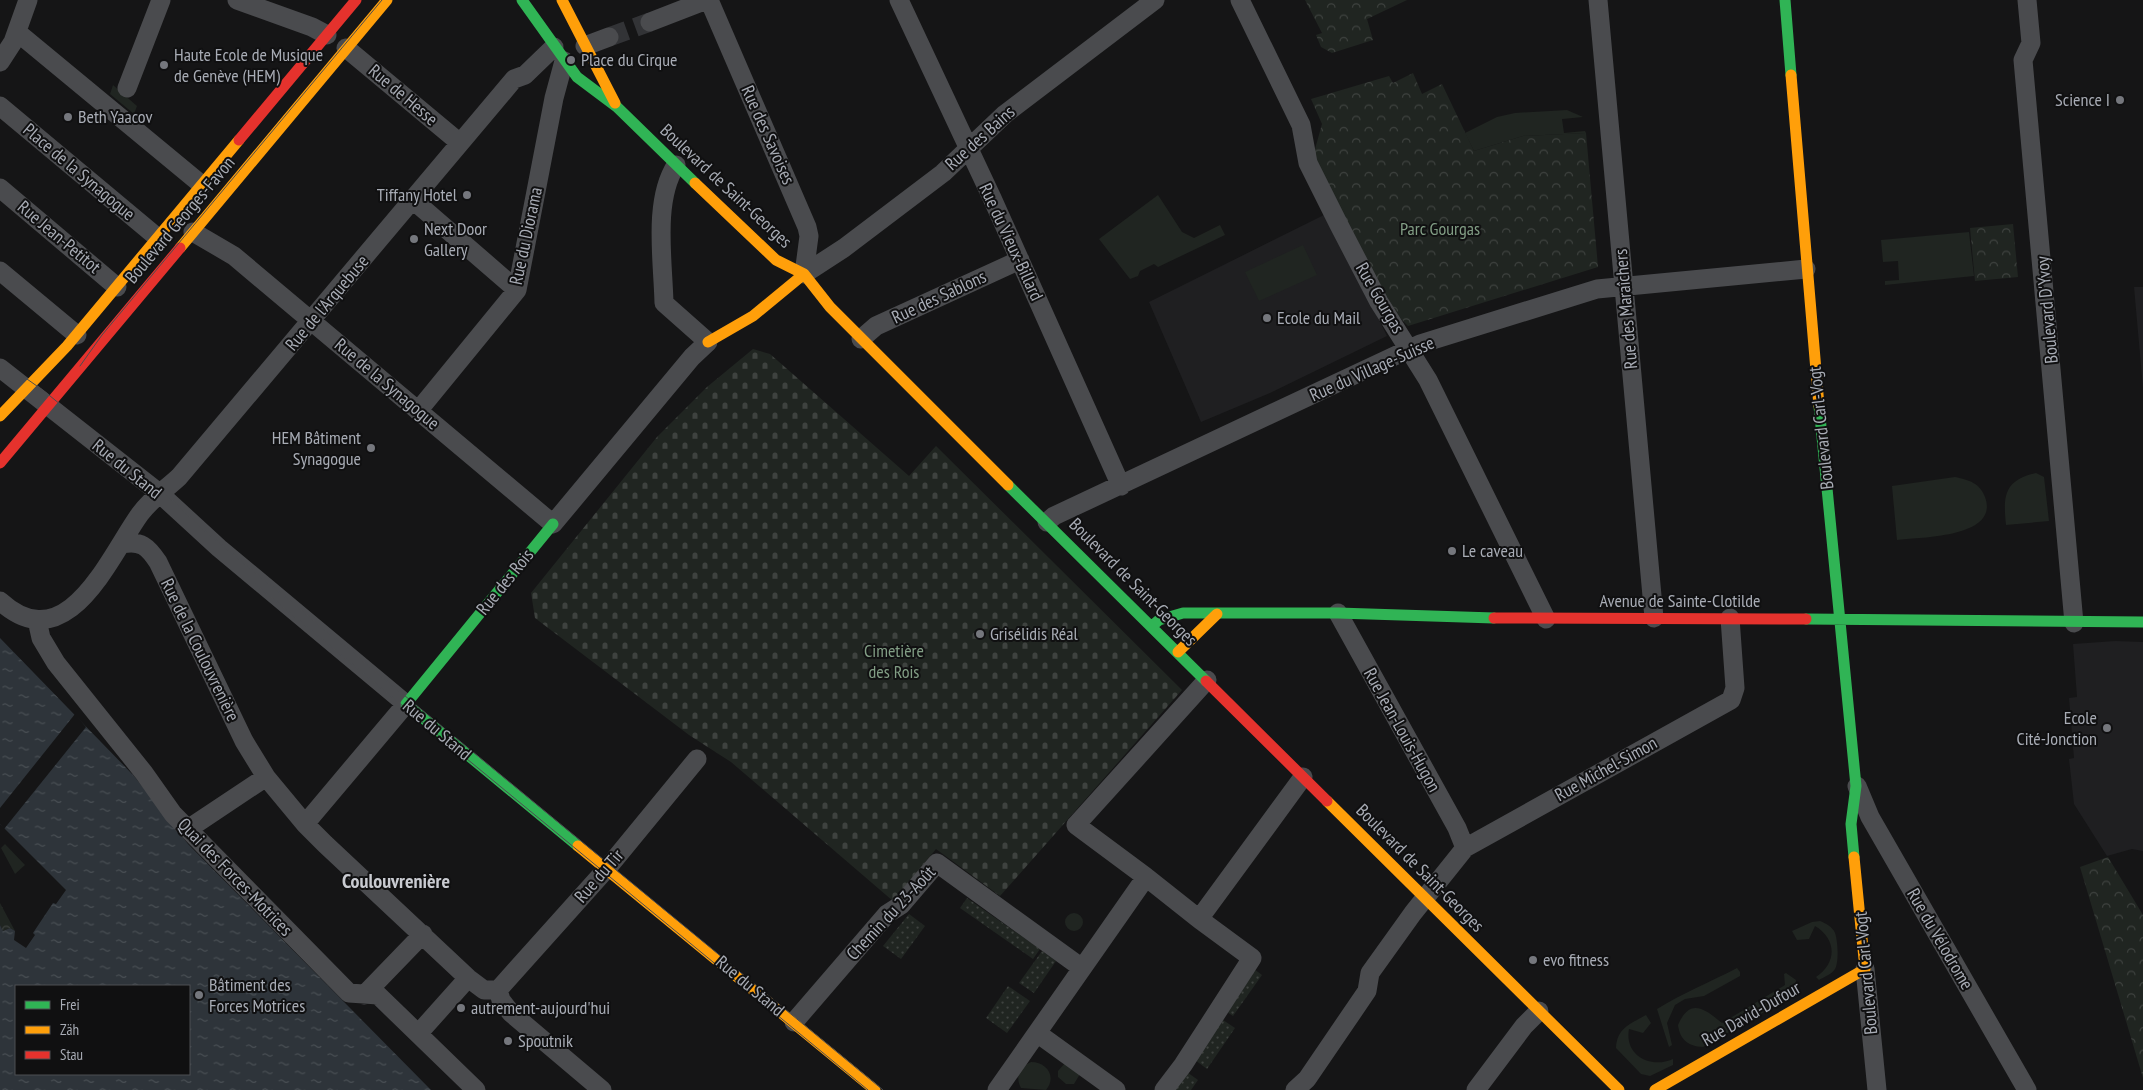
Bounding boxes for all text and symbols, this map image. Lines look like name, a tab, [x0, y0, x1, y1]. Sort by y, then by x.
place label: Haute Ecole de Musique de Genève (HEM)	[174, 43, 323, 87]
place label: Place du Cirque	[581, 48, 677, 71]
marker: Place du Cirque	[565, 54, 577, 66]
marker: Haute Ecole de Musique de Genève (HEM)	[158, 59, 170, 71]
street label: Rue de Hesse	[364, 59, 443, 130]
street label: Rue des Savoises	[736, 82, 801, 188]
place label: Science I	[2055, 88, 2110, 111]
marker: Science I	[2114, 94, 2126, 106]
street label: Rue des Bains	[940, 100, 1019, 175]
place label: Beth Yaacov	[78, 105, 152, 128]
marker: Beth Yaacov	[62, 111, 74, 123]
street label: Place de la Synagogue	[19, 118, 140, 225]
street label: Boulevard de Saint-Georges	[656, 119, 797, 253]
street label: Boulevard Georges-Favon	[120, 151, 239, 288]
street label: Rue du Vieux-Billard	[974, 179, 1049, 304]
place label: Tiffany Hotel	[377, 183, 458, 206]
street label: Rue du Diorama	[504, 185, 547, 287]
marker: Tiffany Hotel	[461, 189, 473, 201]
street label: Rue Jean-Petitot	[13, 195, 106, 278]
place label: Next Door Gallery	[424, 217, 487, 261]
park label: Parc Gourgas	[1400, 217, 1480, 240]
marker: Next Door Gallery	[408, 233, 420, 245]
street label: Rue des Maraîchers	[1609, 248, 1642, 370]
street label: Rue de l'Arquebuse	[280, 250, 373, 355]
street label: Boulevard D'Yvoy	[2030, 255, 2063, 365]
street label: Rue Gourgas	[1351, 258, 1410, 337]
street label: Rue des Sablons	[888, 265, 990, 328]
place label: Ecole du Mail	[1277, 306, 1361, 329]
marker: Ecole du Mail	[1261, 312, 1273, 324]
street label: Rue du Village-Suisse	[1306, 331, 1438, 406]
street label: Rue de la Synagogue	[330, 333, 445, 434]
street label: Boulevard Carl-Vogt	[1803, 365, 1838, 491]
place label: HEM Bâtiment Synagogue	[272, 426, 361, 470]
street label: Rue du Stand	[88, 434, 167, 504]
marker: HEM Bâtiment Synagogue	[365, 442, 377, 454]
street label: Boulevard de Saint-Georges	[1064, 513, 1202, 651]
place label: Le caveau	[1462, 539, 1523, 562]
street label: Rue des Rois	[471, 544, 538, 619]
marker: Le caveau	[1446, 545, 1458, 557]
street label: Rue de la Coulouvrenière	[156, 575, 245, 725]
street label: Avenue de Sainte-Clotilde	[1599, 589, 1761, 612]
place label: Grisélidis Réal	[990, 622, 1078, 645]
marker: Grisélidis Réal	[974, 628, 986, 640]
park label: Cimetière des Rois	[864, 639, 924, 683]
street label: Rue Jean-Louis-Hugon	[1359, 664, 1446, 796]
street label: Rue du Stand	[398, 694, 476, 765]
place label: Ecole Cité-Jonction	[2016, 706, 2097, 750]
marker: Ecole Cité-Jonction	[2101, 722, 2113, 734]
street label: Rue Michel-Simon	[1551, 731, 1661, 806]
street label: Boulevard de Saint-Georges	[1351, 799, 1489, 937]
street label: Quai des Forces-Motrices	[173, 813, 298, 941]
street label: Rue du Tir	[569, 844, 628, 907]
street label: Chemin du 23-Août	[841, 861, 940, 965]
district label: Coulouvrenière	[342, 868, 450, 894]
street label: Rue du Vélodrome	[1902, 884, 1979, 994]
street label: Boulevard Carl-Vogt	[1849, 910, 1882, 1036]
place label: evo fitness	[1543, 948, 1609, 971]
street label: Rue du Stand	[711, 950, 789, 1021]
marker: evo fitness	[1527, 954, 1539, 966]
place label: Bâtiment des Forces Motrices	[209, 973, 305, 1017]
street label: Rue David-Dufour	[1697, 976, 1804, 1051]
legend	[15, 985, 190, 1075]
marker: Bâtiment des Forces Motrices	[193, 989, 205, 1001]
text: Frei	[60, 995, 80, 1014]
place label: autrement-aujourd'hui	[471, 996, 610, 1019]
marker: autrement-aujourd'hui	[455, 1002, 467, 1014]
text: Zäh	[60, 1020, 79, 1039]
place label: Spoutnik	[518, 1029, 573, 1052]
marker: Spoutnik	[502, 1035, 514, 1047]
text: Stau	[60, 1045, 83, 1064]

